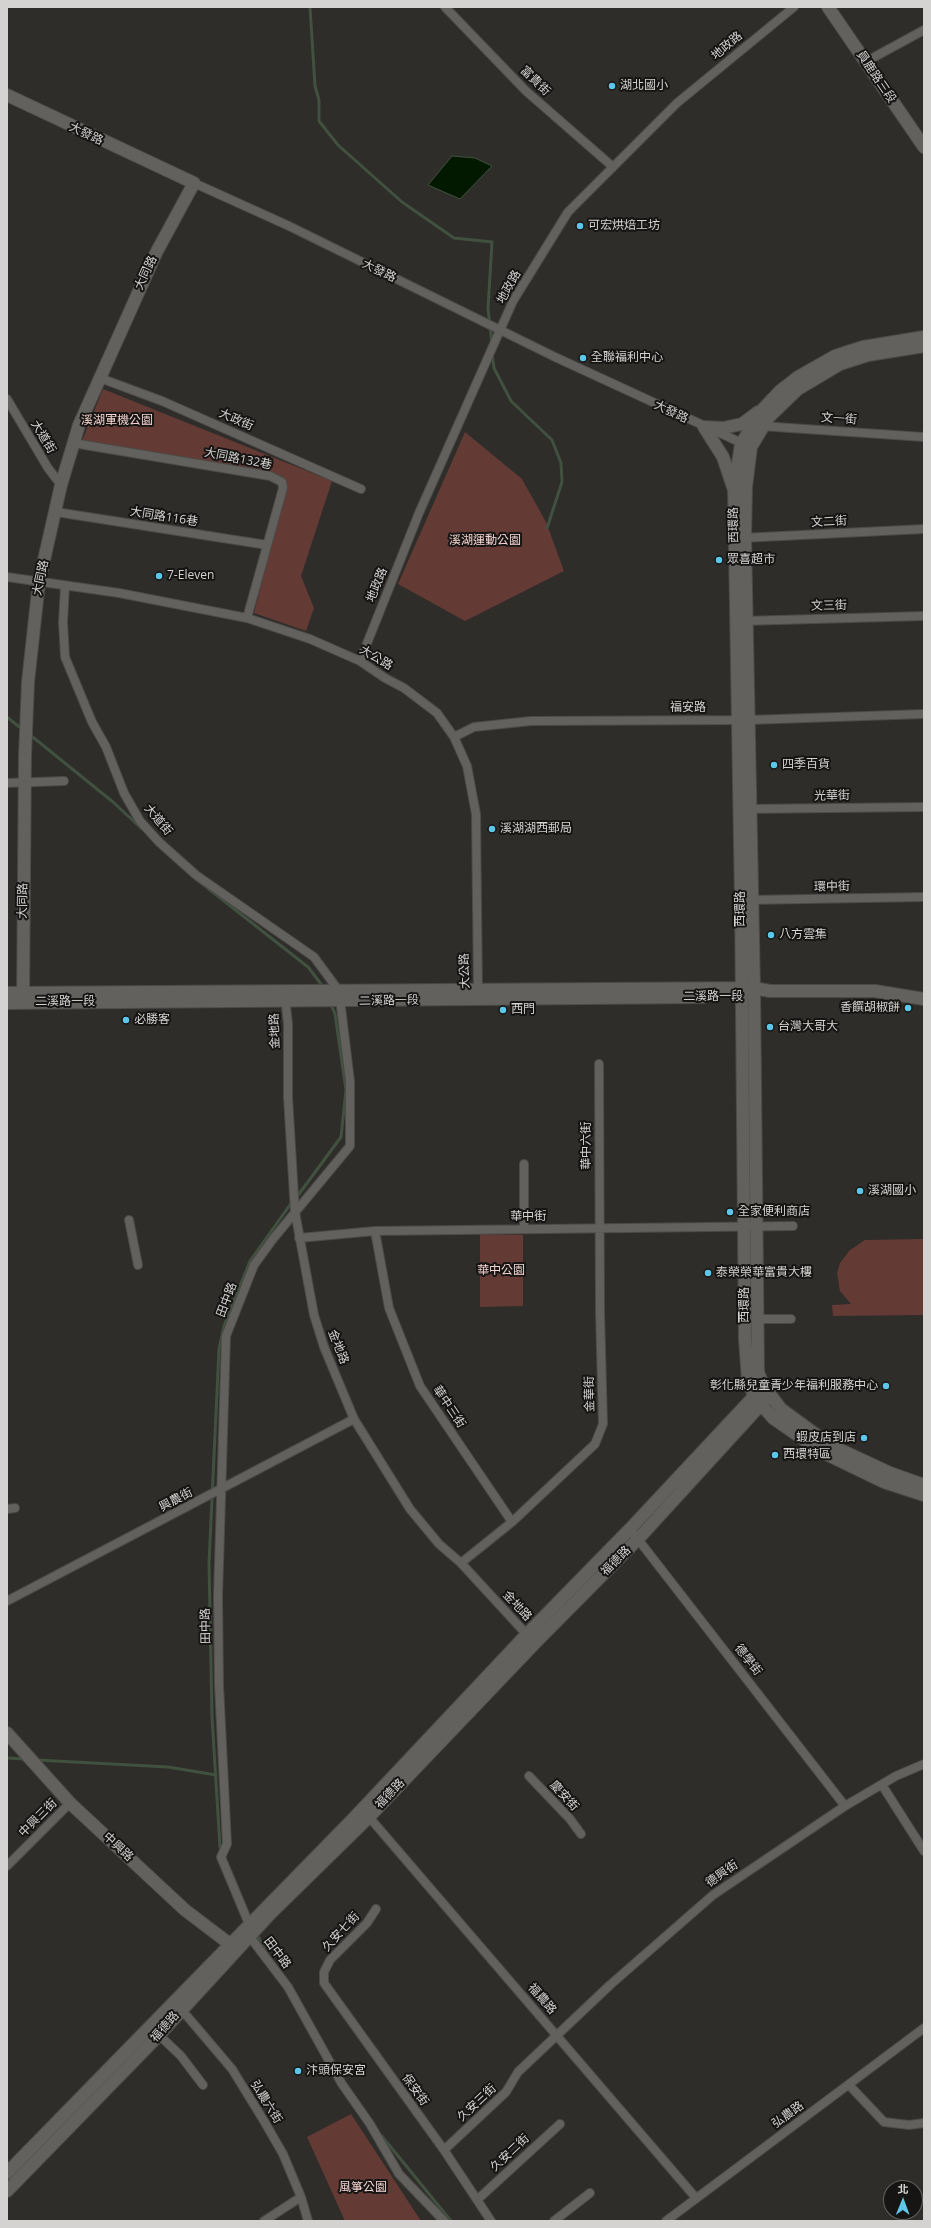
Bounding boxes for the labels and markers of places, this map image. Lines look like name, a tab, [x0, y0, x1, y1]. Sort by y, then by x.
place label: 湖北國小	[620, 79, 668, 93]
marker: 湖北國小	[607, 81, 617, 91]
place label: 可宏烘焙工坊	[588, 219, 660, 233]
marker: 可宏烘焙工坊	[575, 221, 585, 231]
place label: 全聯福利中心	[591, 351, 663, 365]
marker: 全聯福利中心	[578, 353, 588, 363]
place label: 眾喜超市	[727, 553, 775, 567]
marker: 眾喜超市	[714, 555, 724, 565]
place label: 7-Eleven	[167, 569, 214, 583]
marker: 7-Eleven	[154, 571, 164, 581]
place label: 四季百貨	[782, 758, 830, 772]
marker: 四季百貨	[769, 760, 779, 770]
place label: 溪湖湖西郵局	[500, 822, 572, 836]
marker: 溪湖湖西郵局	[487, 824, 497, 834]
place label: 八方雲集	[779, 928, 827, 942]
marker: 八方雲集	[766, 930, 776, 940]
place label: 香饌胡椒餅	[840, 1001, 900, 1015]
place label: 西門	[511, 1003, 535, 1017]
marker: 香饌胡椒餅	[903, 1003, 913, 1013]
marker: 西門	[498, 1005, 508, 1015]
place label: 必勝客	[134, 1013, 170, 1027]
marker: 必勝客	[121, 1015, 131, 1025]
place label: 台灣大哥大	[778, 1020, 838, 1034]
marker: 台灣大哥大	[765, 1022, 775, 1032]
place label: 溪湖國小	[868, 1184, 916, 1198]
marker: 溪湖國小	[855, 1186, 865, 1196]
place label: 全家便利商店	[738, 1205, 810, 1219]
marker: 全家便利商店	[725, 1207, 735, 1217]
place label: 泰榮榮華富貴大樓	[716, 1266, 812, 1280]
marker: 泰榮榮華富貴大樓	[703, 1268, 713, 1278]
place label: 彰化縣兒童青少年福利服務中心	[710, 1379, 878, 1393]
marker: 彰化縣兒童青少年福利服務中心	[881, 1381, 891, 1391]
place label: 蝦皮店到店	[796, 1431, 856, 1445]
marker: 蝦皮店到店	[859, 1433, 869, 1443]
place label: 西環特區	[783, 1448, 831, 1462]
marker: 西環特區	[770, 1450, 780, 1460]
place label: 汴頭保安宮	[306, 2064, 366, 2078]
marker: 汴頭保安宮	[293, 2066, 303, 2076]

